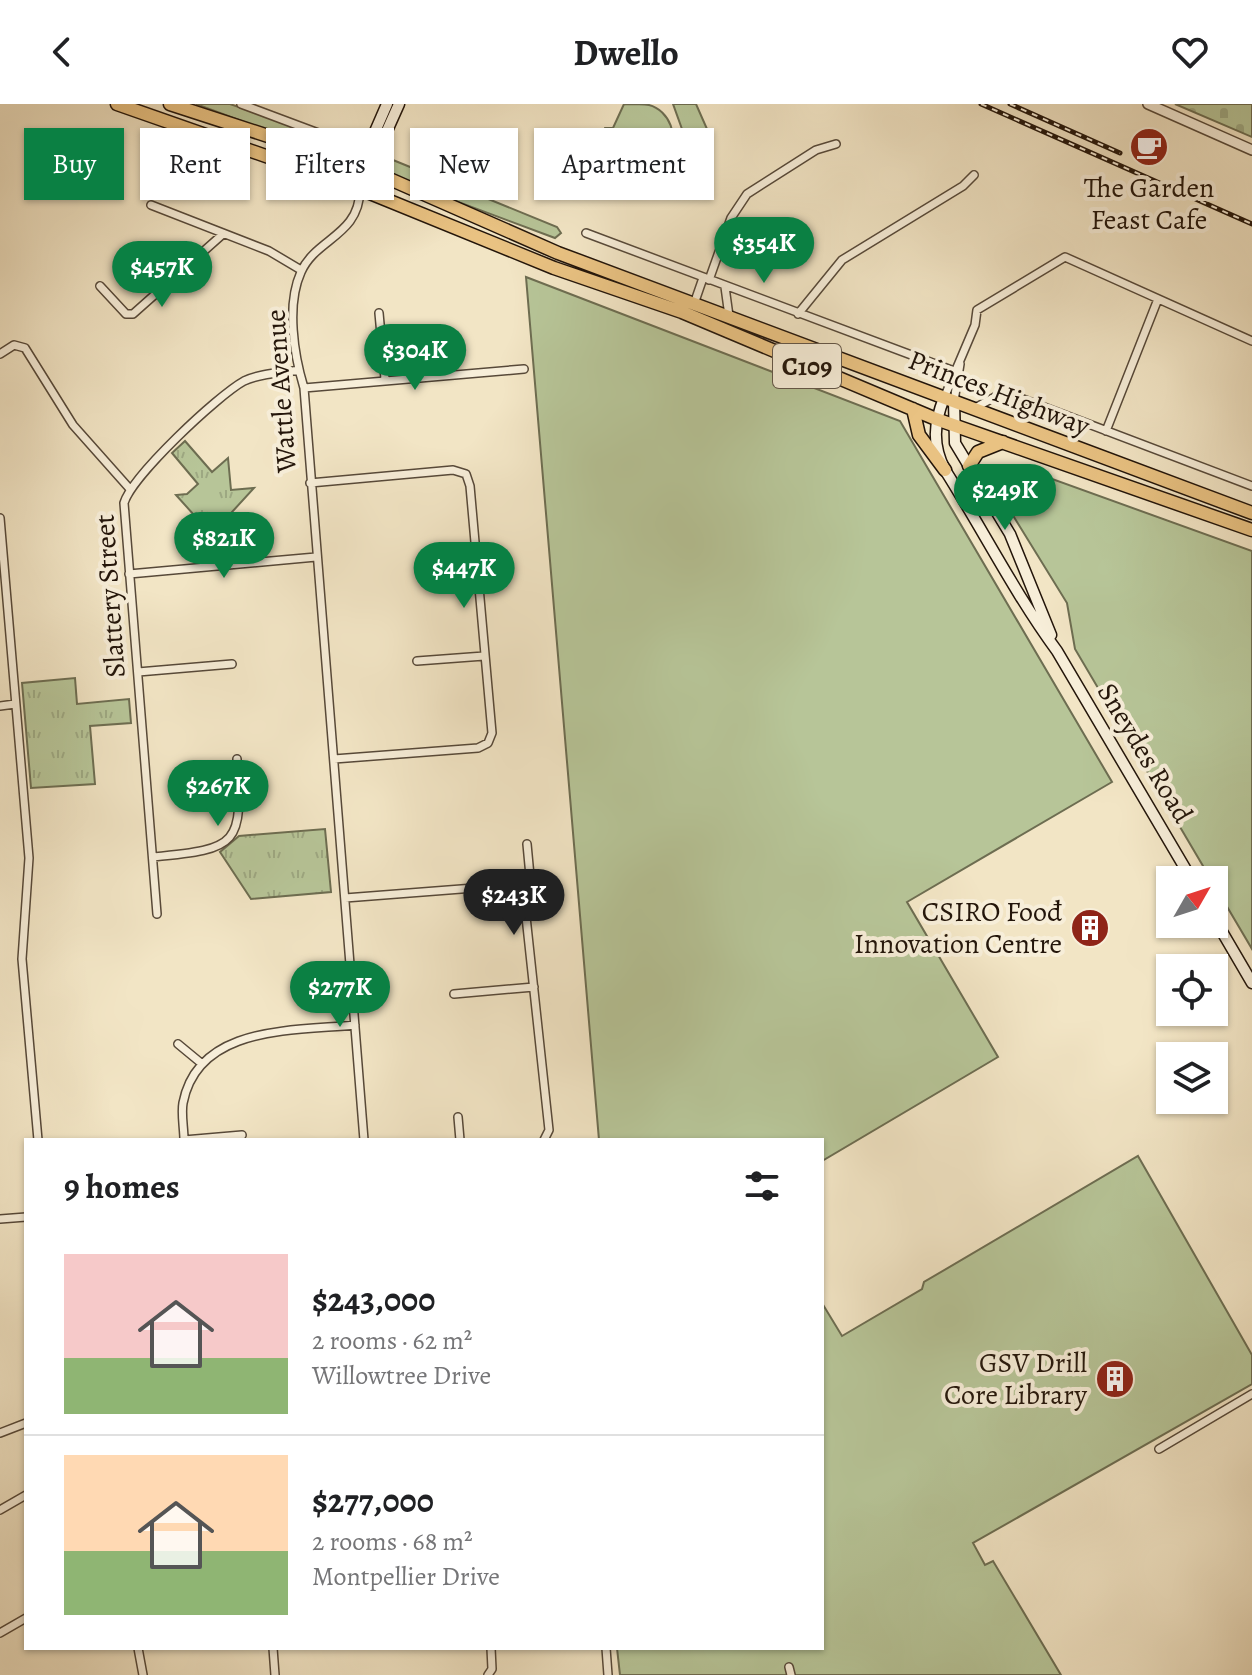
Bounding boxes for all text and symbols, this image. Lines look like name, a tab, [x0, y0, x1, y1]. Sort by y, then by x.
text: Dwello	[573, 28, 679, 77]
icon: back	[40, 30, 84, 74]
icon: heart	[1168, 30, 1212, 74]
cafe icon: The Garden Feast Cafe	[1128, 126, 1170, 168]
chip: Buy	[24, 128, 124, 200]
chip: Rent	[140, 128, 250, 200]
chip: Filters	[266, 128, 394, 200]
chip: New	[410, 128, 518, 200]
chip: Apartment	[534, 128, 714, 200]
place label: The Garden Feast Cafe	[1084, 169, 1214, 239]
pin: $354K	[708, 217, 820, 285]
text: $354K	[732, 225, 796, 260]
pin: $457K	[106, 241, 218, 309]
text: $457K	[130, 249, 194, 284]
street label: Wattle Avenue	[256, 308, 306, 475]
pin: $304K	[359, 324, 471, 392]
text: $304K	[382, 332, 448, 367]
street label: Princes Highway	[903, 341, 1096, 445]
road number: C109	[773, 344, 841, 388]
pin: $249K	[949, 464, 1061, 532]
text: $249K	[972, 472, 1038, 507]
pin: $821K	[168, 512, 280, 580]
street label: Slattery Street	[85, 513, 135, 679]
text: $821K	[192, 520, 256, 555]
pin: $447K	[408, 542, 520, 610]
text: $447K	[432, 550, 496, 585]
street label: Sneydes Road	[1088, 676, 1202, 831]
pin: $267K	[162, 760, 274, 828]
text: $267K	[185, 768, 251, 803]
north arrow	[1156, 866, 1228, 938]
map controls	[1156, 866, 1228, 1114]
pin: $243K	[458, 869, 570, 937]
text: $243K	[481, 877, 547, 912]
place label: CSIRO Foođ Innovation Centre	[854, 893, 1063, 963]
building icon: CSIRO Foođ Innovation Centre	[1069, 907, 1111, 949]
button: locate	[1156, 954, 1228, 1026]
pin: $277K	[284, 961, 396, 1029]
text: $277K	[308, 969, 372, 1004]
button: layers	[1156, 1042, 1228, 1114]
text: 9 homes	[64, 1163, 180, 1210]
icon: filters	[740, 1164, 784, 1208]
text: $243,000	[312, 1276, 435, 1323]
icon: home	[128, 1286, 224, 1382]
text: 2 rooms · 62 m²	[312, 1323, 472, 1358]
place label: GSV Drill Core Library	[944, 1344, 1088, 1414]
text: Willowtree Drive	[312, 1358, 491, 1393]
building icon: GSV Drill Core Library	[1094, 1358, 1136, 1400]
text: $277,000	[312, 1477, 434, 1524]
icon: home	[128, 1487, 224, 1583]
text: 2 rooms · 68 m²	[312, 1524, 473, 1559]
text: Montpellier Drive	[312, 1559, 500, 1594]

